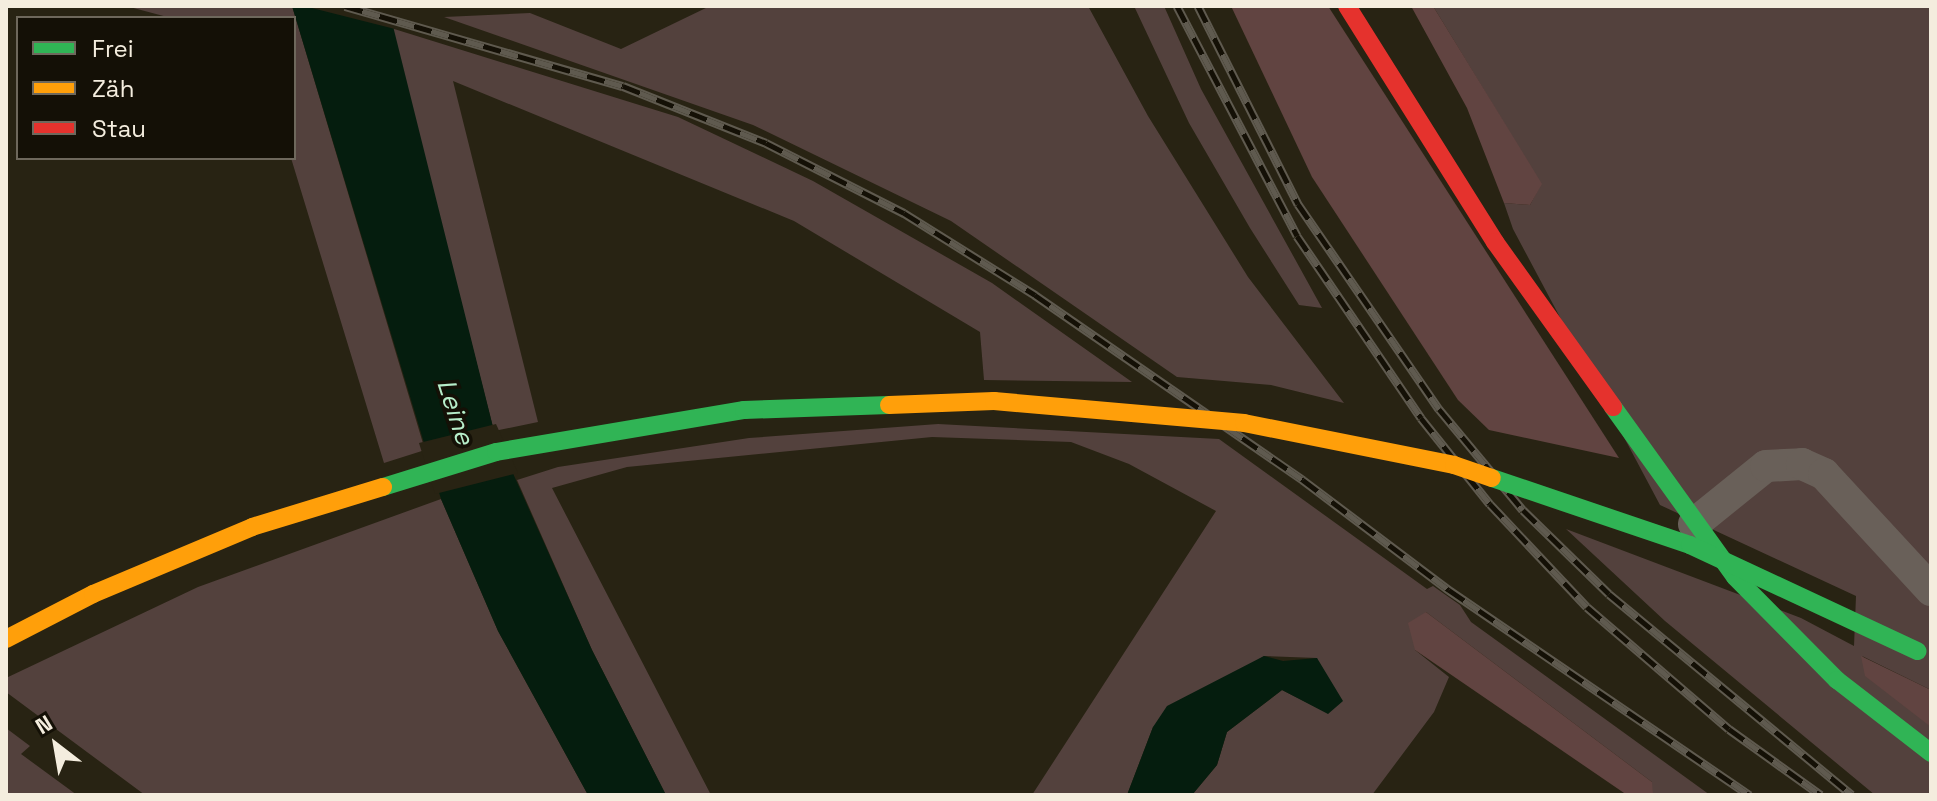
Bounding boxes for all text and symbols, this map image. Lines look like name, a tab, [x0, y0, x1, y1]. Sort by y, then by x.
legend	[16, 16, 296, 160]
text: Frei	[92, 33, 134, 64]
text: Zäh	[92, 73, 134, 104]
text: Stau	[92, 113, 146, 144]
water label: Leine	[430, 375, 480, 449]
north arrow	[16, 705, 96, 785]
text: N	[30, 709, 57, 740]

